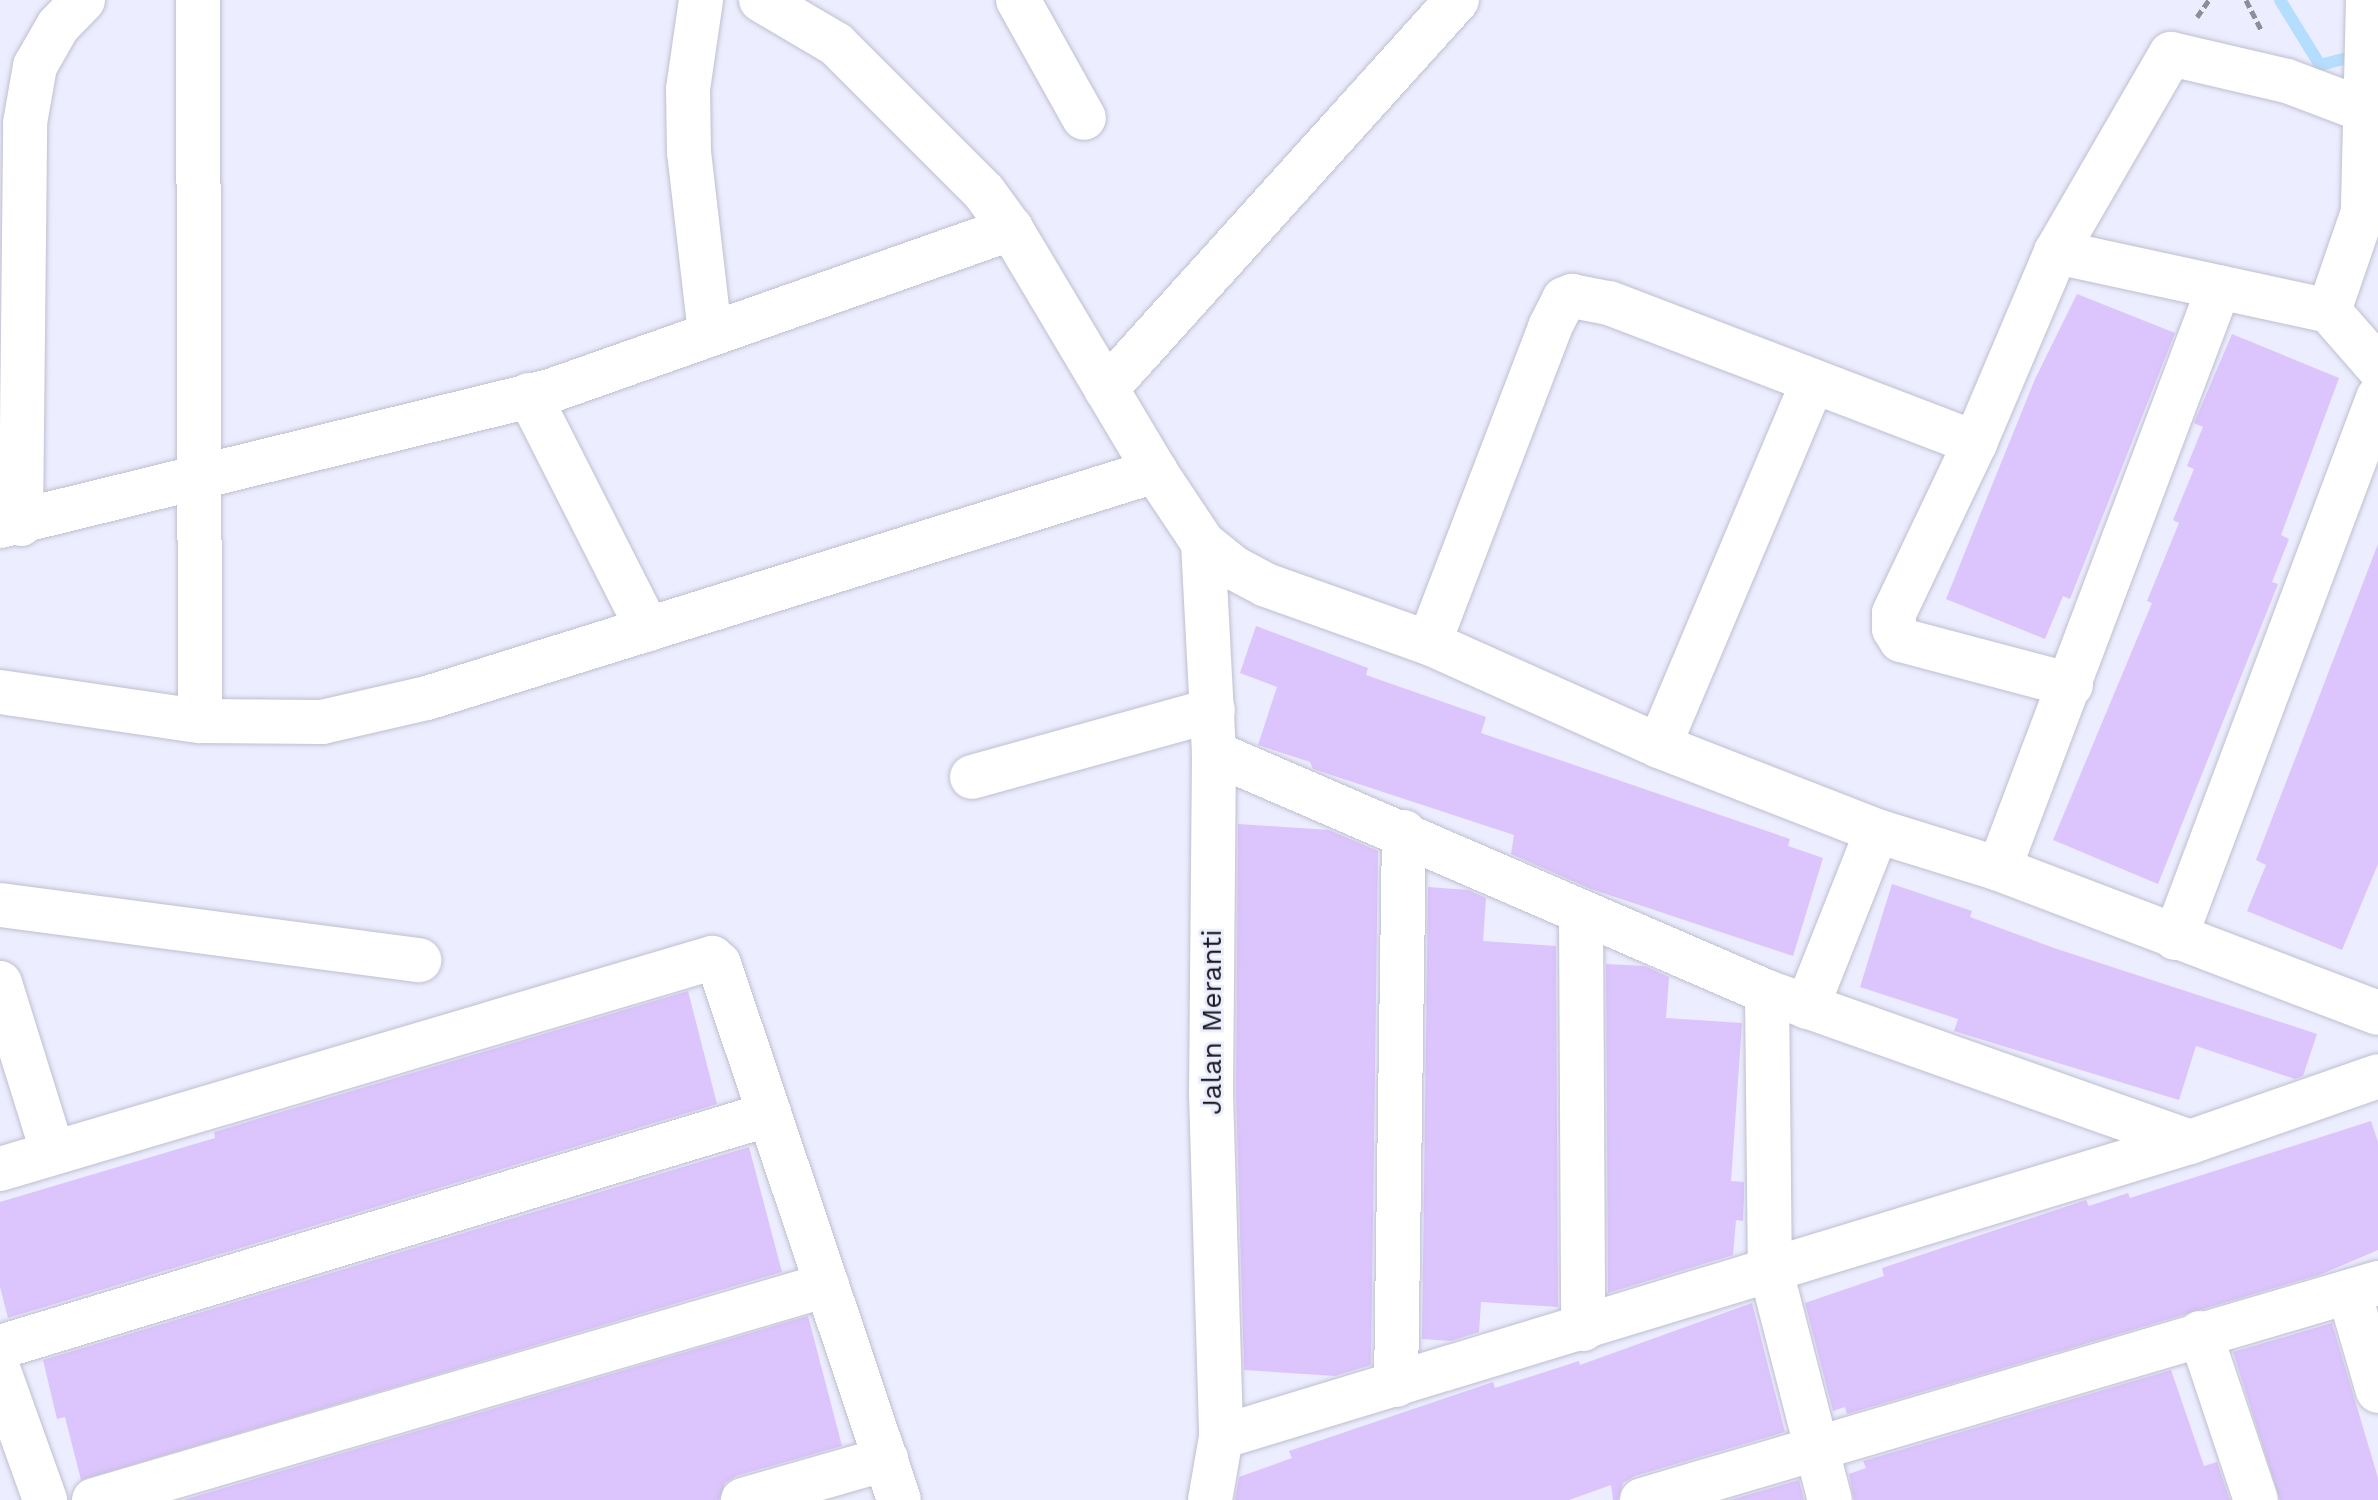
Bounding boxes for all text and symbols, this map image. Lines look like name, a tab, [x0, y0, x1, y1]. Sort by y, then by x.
street label: Jalan Meranti	[1195, 929, 1229, 1115]

